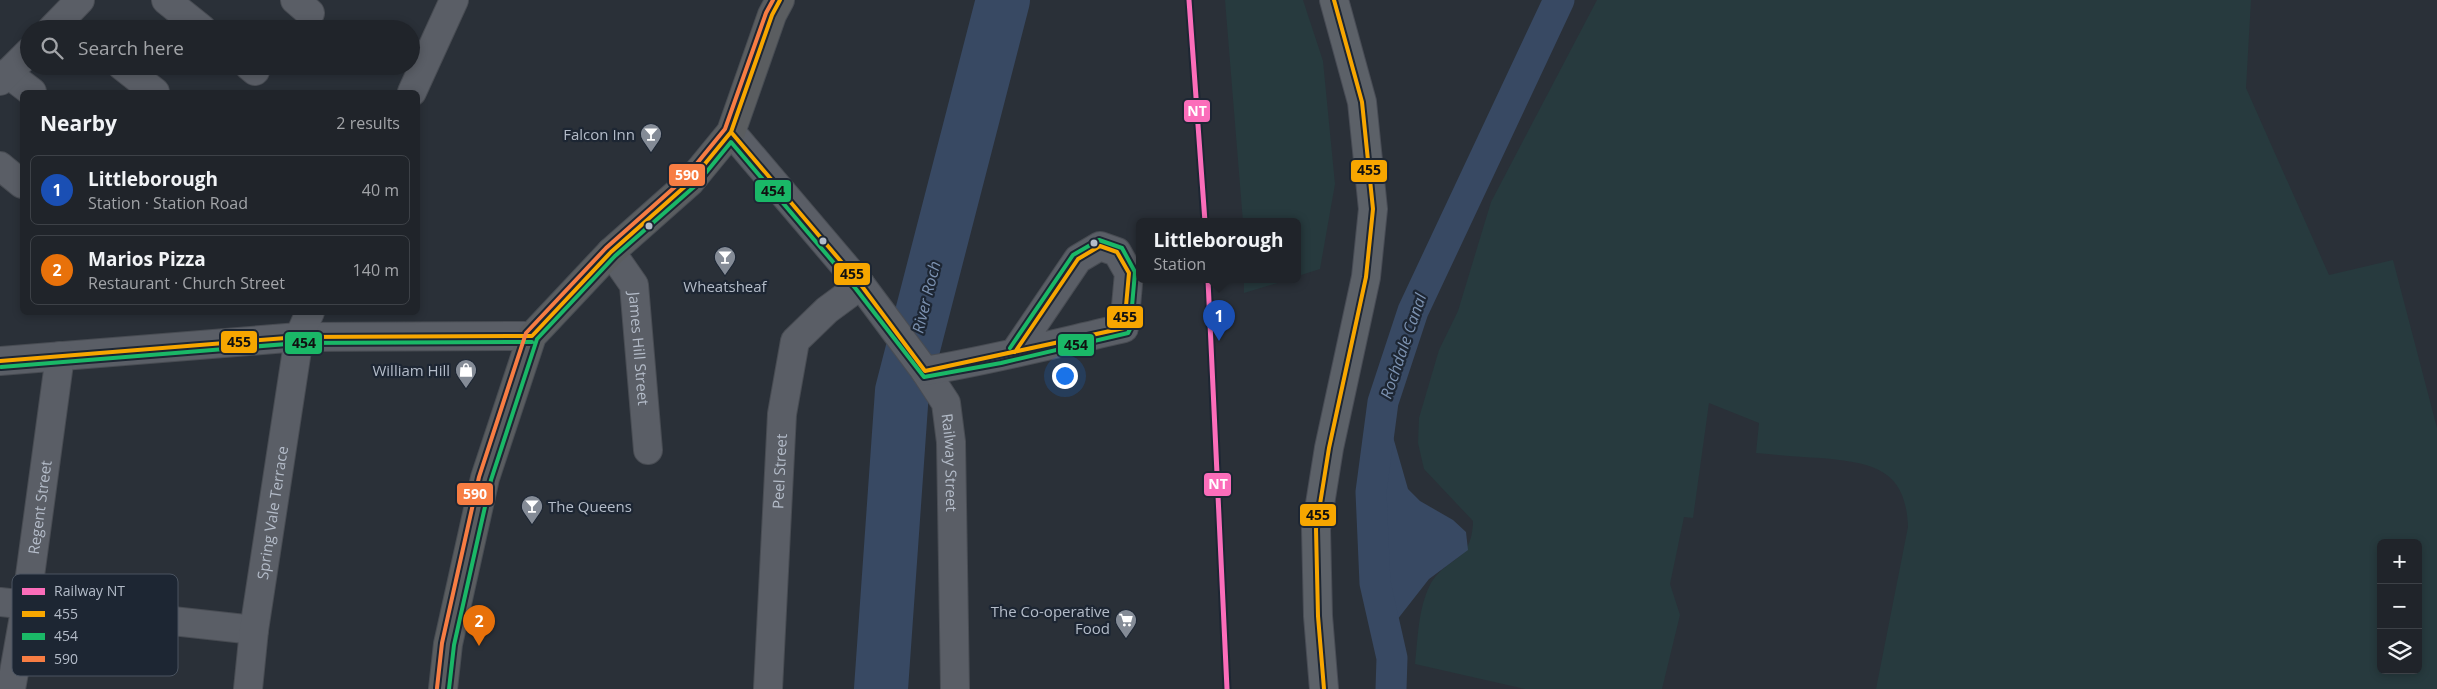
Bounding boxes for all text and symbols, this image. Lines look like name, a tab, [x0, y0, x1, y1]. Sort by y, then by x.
search box	[20, 20, 420, 75]
icon: search	[38, 34, 66, 62]
text: Search here	[78, 35, 184, 61]
line badge: NT	[1183, 99, 1211, 123]
text: NT	[1187, 101, 1207, 120]
text: Nearby	[40, 109, 117, 137]
text: 2 results	[336, 112, 400, 134]
bar icon: Falcon Inn	[639, 122, 663, 153]
place label: Falcon Inn	[563, 124, 635, 144]
line badge: 455	[1350, 159, 1388, 183]
text: 455	[1357, 160, 1381, 179]
line badge: 590	[668, 163, 706, 187]
text: 590	[675, 165, 699, 184]
text: Littleborough	[88, 166, 218, 192]
text: 1	[52, 179, 62, 201]
text: 40 m	[362, 179, 399, 201]
line badge: 454	[754, 179, 792, 203]
text: 454	[761, 181, 785, 200]
text: Station · Station Road	[88, 192, 248, 214]
popup	[1136, 218, 1301, 283]
unlabelled marker	[644, 221, 654, 231]
text: Littleborough	[1154, 227, 1283, 253]
unlabelled marker	[818, 236, 828, 246]
unlabelled marker	[1089, 238, 1099, 248]
bar icon: Wheatsheaf	[713, 245, 737, 276]
text: Marios Pizza	[88, 246, 206, 272]
text: Station	[1154, 253, 1206, 275]
text: 2	[52, 259, 62, 281]
text: 140 m	[353, 259, 399, 281]
water label: River Roch	[906, 259, 946, 335]
line badge: 455	[833, 262, 871, 286]
text: 455	[840, 264, 864, 283]
text: Restaurant · Church Street	[88, 272, 285, 294]
place label: Wheatsheaf	[683, 276, 768, 296]
street label: James Hill Street	[624, 289, 654, 406]
water label: Rochdale Canal	[1375, 290, 1432, 402]
pin: 1	[1203, 300, 1235, 341]
line badge: 455	[1106, 305, 1144, 329]
text: 455	[1113, 307, 1137, 326]
line badge: 455	[220, 330, 258, 354]
line badge: 454	[284, 331, 323, 355]
text: 455	[227, 332, 251, 351]
text: 454	[292, 333, 316, 352]
line badge: 454	[1057, 333, 1095, 357]
text: 454	[1064, 335, 1088, 354]
shop icon: William Hill	[454, 358, 478, 389]
place label: William Hill	[372, 360, 450, 380]
your location	[1052, 363, 1078, 389]
street label: Railway Street	[937, 412, 962, 512]
street label: Peel Street	[767, 433, 791, 510]
street label: Spring Vale Terrace	[252, 444, 292, 581]
street label: Regent Street	[23, 459, 56, 556]
line badge: NT	[1203, 472, 1232, 497]
text: NT	[1208, 474, 1228, 493]
line badge: 590	[456, 482, 494, 506]
text: 590	[463, 484, 487, 503]
bar icon: The Queens	[520, 494, 544, 525]
place label: The Queens	[548, 496, 632, 516]
line badge: 455	[1299, 503, 1337, 527]
text: 455	[1306, 505, 1330, 524]
map controls	[2377, 539, 2422, 674]
button: +	[2377, 539, 2422, 584]
legend	[12, 574, 178, 676]
text: Railway NT	[54, 581, 125, 600]
button: −	[2377, 584, 2422, 629]
place label: The Co-operative Food	[991, 601, 1110, 638]
text: 455	[54, 604, 78, 623]
pin: 2	[463, 605, 495, 646]
supermarket icon: The Co-operative Food	[1114, 608, 1138, 639]
text: 454	[54, 626, 78, 645]
button: layers	[2377, 629, 2422, 674]
text: 590	[54, 649, 78, 668]

